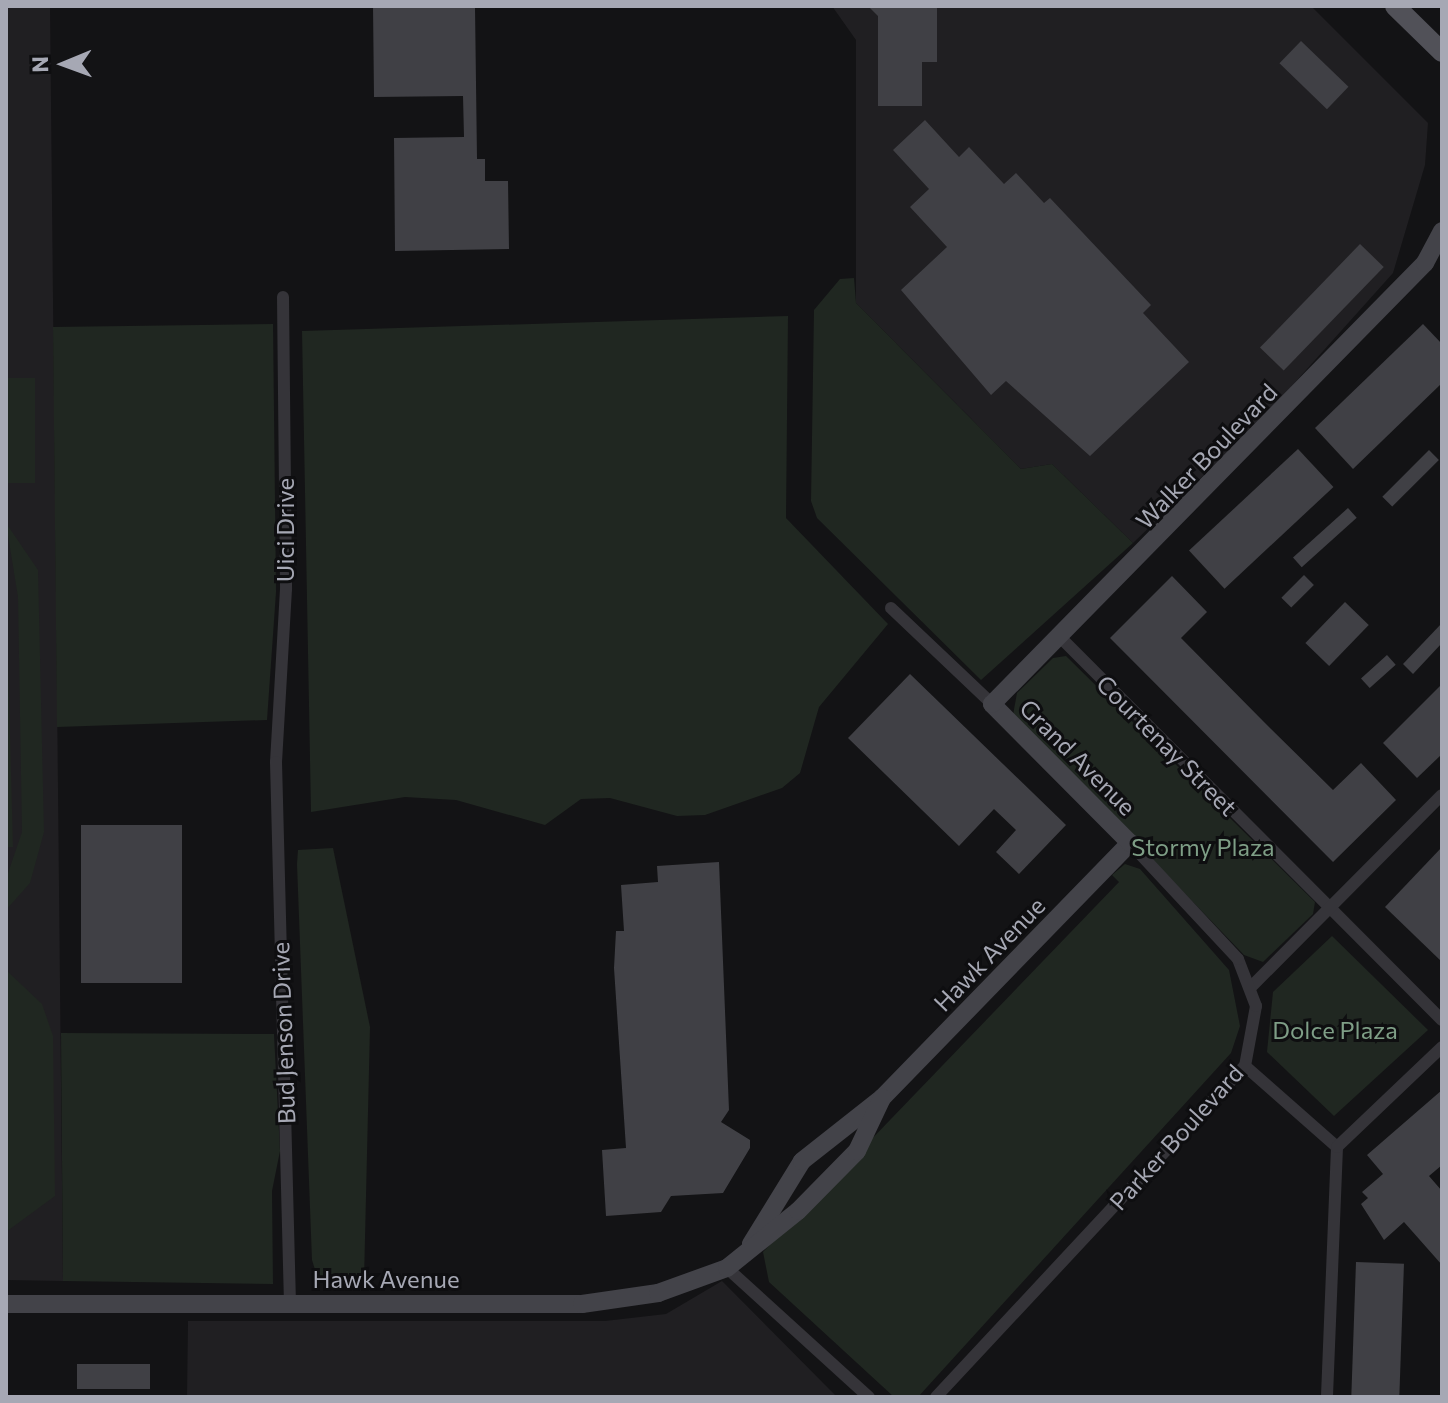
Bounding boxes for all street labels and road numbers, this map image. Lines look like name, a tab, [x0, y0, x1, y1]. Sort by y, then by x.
street label: Walker Boulevard	[1129, 377, 1283, 535]
street label: Uici Drive	[271, 478, 299, 582]
street label: Courtenay Street	[1091, 669, 1243, 821]
street label: Grand Avenue	[1014, 693, 1142, 821]
street label: Hawk Avenue	[928, 891, 1050, 1017]
street label: Bud Jenson Drive	[265, 941, 301, 1125]
street label: Parker Boulevard	[1103, 1058, 1249, 1216]
street label: Hawk Avenue	[312, 1265, 460, 1293]

